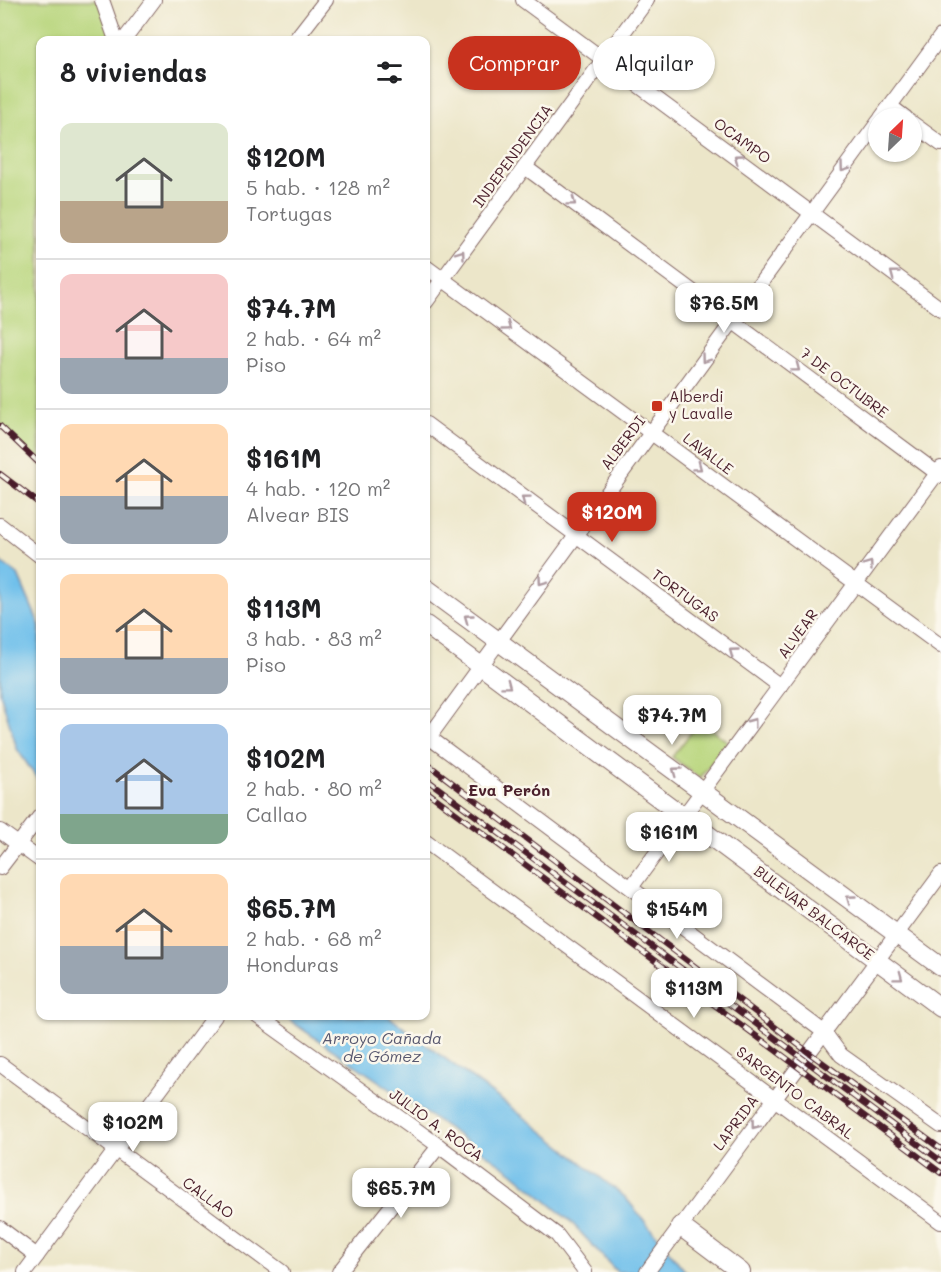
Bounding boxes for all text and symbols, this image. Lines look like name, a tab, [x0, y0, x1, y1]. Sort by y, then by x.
chip: Comprar	[448, 36, 581, 90]
chip: Alquilar	[593, 36, 715, 90]
text: 8 viviendas	[60, 55, 207, 89]
icon: filters	[373, 56, 406, 89]
street label: INDEPENDENCIA	[468, 100, 556, 211]
north arrow	[868, 108, 922, 162]
map controls	[868, 108, 922, 162]
street label: OCAMPO	[710, 113, 775, 168]
text: $120M	[246, 140, 326, 174]
icon: home	[108, 147, 180, 219]
one-way arrow	[733, 154, 744, 165]
one-way arrow	[841, 162, 852, 173]
text: 5 hab. · 128 m²	[246, 174, 390, 200]
one-way arrow	[565, 194, 576, 205]
text: Tortugas	[246, 200, 333, 226]
one-way arrow	[453, 250, 464, 261]
one-way arrow	[890, 270, 901, 281]
pin: $76.5M	[675, 283, 773, 334]
text: $76.5M	[689, 289, 759, 315]
text: $74.7M	[246, 291, 337, 325]
icon: home	[108, 298, 180, 370]
one-way arrow	[500, 320, 511, 331]
text: 2 hab. · 64 m²	[246, 325, 381, 351]
street label: 7 DE OCTUBRE	[797, 343, 893, 422]
text: Piso	[246, 351, 286, 377]
one-way arrow	[701, 353, 712, 364]
one-way arrow	[789, 361, 800, 372]
place label: Alberdi y Lavalle	[669, 386, 733, 423]
marker: Alberdi y Lavalle	[650, 399, 664, 413]
street label: ALBERDI	[595, 411, 649, 473]
street label: LAVALLE	[679, 428, 738, 479]
text: $161M	[246, 441, 322, 475]
icon: home	[108, 448, 180, 520]
one-way arrow	[692, 460, 703, 471]
text: 4 hab. · 120 m²	[246, 475, 390, 501]
pin: $120M	[570, 492, 654, 543]
one-way arrow	[521, 495, 532, 506]
text: $120M	[581, 498, 643, 524]
text: Alvear BIS	[246, 501, 349, 527]
one-way arrow	[861, 561, 872, 572]
street label: TORTUGAS	[648, 564, 723, 626]
one-way arrow	[538, 575, 549, 586]
text: $113M	[246, 591, 322, 625]
icon: home	[108, 598, 180, 670]
street label: ALVEAR	[772, 605, 822, 662]
one-way arrow	[463, 614, 474, 625]
text: 3 hab. · 83 m²	[246, 625, 382, 651]
one-way arrow	[728, 648, 739, 659]
text: Piso	[246, 651, 286, 677]
one-way arrow	[500, 678, 511, 689]
pin: $74.7M	[623, 695, 721, 746]
text: $74.7M	[637, 701, 707, 727]
one-way arrow	[746, 718, 757, 729]
text: $102M	[246, 741, 326, 775]
icon: home	[108, 748, 180, 820]
one-way arrow	[671, 767, 682, 778]
text: 2 hab. · 80 m²	[246, 775, 382, 801]
district label: Eva Perón	[468, 779, 550, 800]
text: Callao	[246, 801, 307, 827]
pin: $161M	[627, 812, 711, 863]
text: $161M	[640, 818, 698, 844]
street label: BULEVAR BALCARCE	[750, 860, 879, 964]
pin: $154M	[635, 889, 719, 940]
text: $65.7M	[246, 891, 337, 925]
text: $154M	[646, 895, 708, 921]
one-way arrow	[845, 895, 856, 906]
icon: home	[108, 898, 180, 970]
text: 2 hab. · 68 m²	[246, 925, 382, 951]
text: Honduras	[246, 951, 339, 977]
pin: $113M	[652, 968, 736, 1019]
one-way arrow	[893, 970, 904, 981]
text: $113M	[665, 974, 723, 1000]
water label: Arroyo Cañada de Gómez	[322, 1027, 442, 1066]
street label: SARGENTO CABRAL	[733, 1041, 859, 1143]
street label: JULIO A. ROCA	[386, 1083, 488, 1165]
street label: LAPRIDA	[708, 1091, 763, 1154]
pin: $102M	[91, 1102, 175, 1153]
text: $102M	[102, 1108, 164, 1134]
one-way arrow	[751, 1119, 762, 1130]
pin: $65.7M	[352, 1168, 450, 1219]
street label: CALLAO	[179, 1172, 238, 1223]
text: $65.7M	[366, 1174, 436, 1200]

